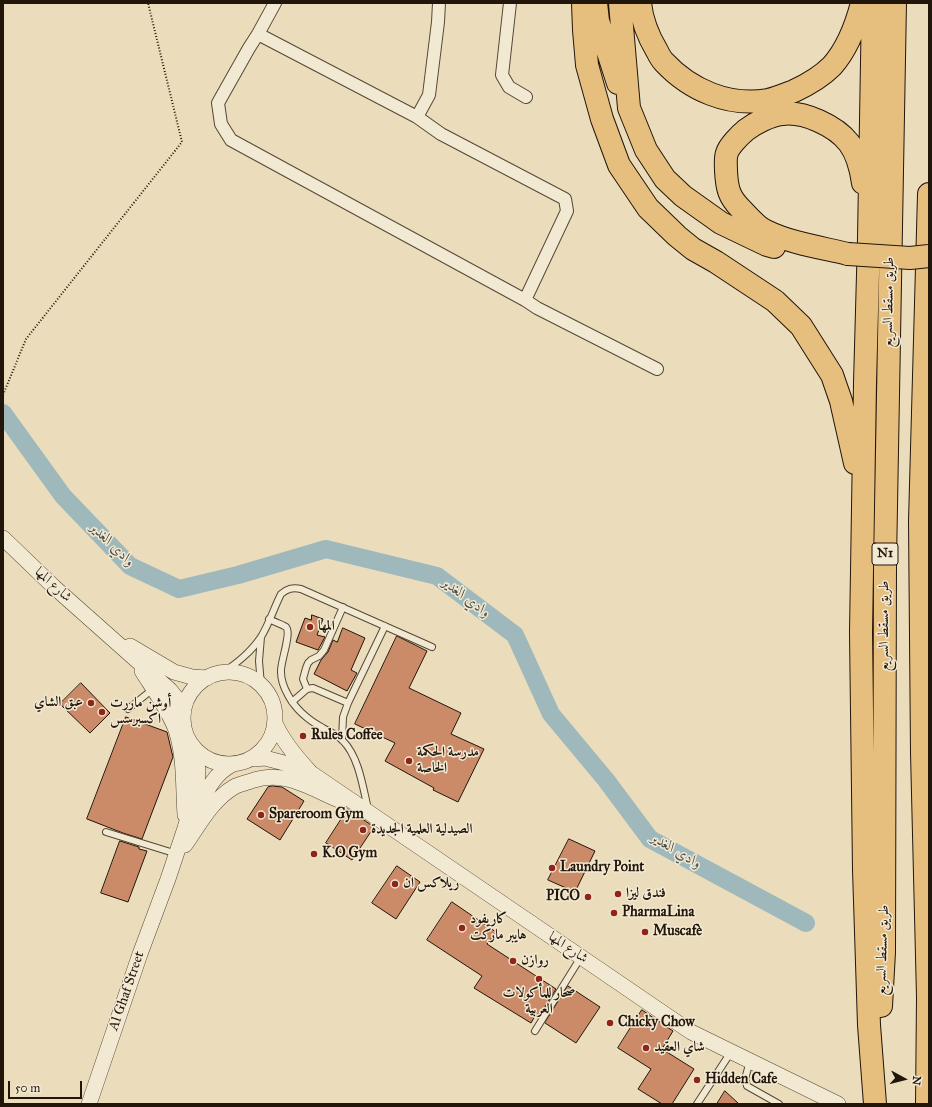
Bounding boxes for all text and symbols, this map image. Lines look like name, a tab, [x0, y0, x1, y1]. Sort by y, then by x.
street label: طريق مسقط السريع	[880, 257, 898, 347]
water label: وادي الغدير	[85, 519, 139, 571]
road number: N1	[872, 543, 898, 565]
street label: شارع المها	[31, 564, 75, 606]
water label: وادي الغدير	[438, 574, 494, 622]
street label: طريق مسقط السريع	[877, 581, 893, 671]
place label: المها	[318, 619, 335, 635]
marker: المها	[305, 622, 315, 632]
place label: عبق الشاي	[34, 695, 83, 711]
place label: أوشن ماررت اكسبرسس	[110, 696, 171, 728]
marker: عبق الشاي	[86, 698, 96, 708]
marker: أوشن ماررت اكسبرسس	[97, 707, 107, 717]
place label: Rules Coffee	[311, 728, 383, 744]
marker: Rules Coffee	[298, 731, 308, 741]
place label: مدرسة الحكمة الخاصة	[417, 745, 479, 778]
marker: مدرسة الحكمة الخاصة	[404, 756, 414, 766]
place label: Spareroom Gym	[269, 807, 364, 823]
marker: Spareroom Gym	[256, 810, 266, 820]
place label: الصيدلية العلمية الجديدة	[371, 822, 472, 838]
marker: الصيدلية العلمية الجديدة	[358, 825, 368, 835]
water label: وادي الغدير	[647, 829, 705, 873]
place label: K.O Gym	[322, 846, 377, 862]
marker: K.O Gym	[309, 849, 319, 859]
place label: Laundry Point	[560, 860, 644, 876]
marker: Laundry Point	[547, 863, 557, 873]
place label: ريلاكس ان	[403, 876, 459, 892]
marker: ريلاكس ان	[390, 879, 400, 889]
place label: فندق ليزا	[626, 886, 666, 902]
place label: PICO	[546, 889, 580, 905]
marker: فندق ليزا	[613, 889, 623, 899]
marker: PICO	[583, 892, 593, 902]
street label: طريق مسقط السريع	[873, 904, 893, 996]
place label: PharmaLina	[622, 905, 694, 921]
marker: PharmaLina	[609, 908, 619, 918]
place label: كاريفود هايبر ماركت	[470, 912, 527, 944]
marker: كاريفود هايبر ماركت	[457, 923, 467, 933]
place label: Muscafè	[653, 924, 702, 940]
marker: Muscafè	[640, 927, 650, 937]
street label: شارع المها	[545, 929, 591, 967]
street label: Al Ghaf Street	[106, 949, 148, 1033]
place label: روازن	[521, 953, 549, 969]
marker: روازن	[508, 956, 518, 966]
marker: صحار للمأكولات العربية	[534, 974, 544, 984]
place label: صحار للمأكولات العربية	[503, 986, 575, 1018]
place label: Chicky Chow	[618, 1015, 695, 1031]
marker: Chicky Chow	[605, 1018, 615, 1028]
place label: شاي العقيد	[654, 1040, 705, 1056]
marker: شاي العقيد	[641, 1043, 651, 1053]
north arrow	[884, 1059, 924, 1099]
place label: Hidden Cafe	[705, 1072, 777, 1088]
scale bar	[10, 1073, 84, 1099]
marker: Hidden Cafe	[692, 1075, 702, 1085]
text: N	[909, 1075, 923, 1086]
text: 50 m	[15, 1081, 40, 1095]

